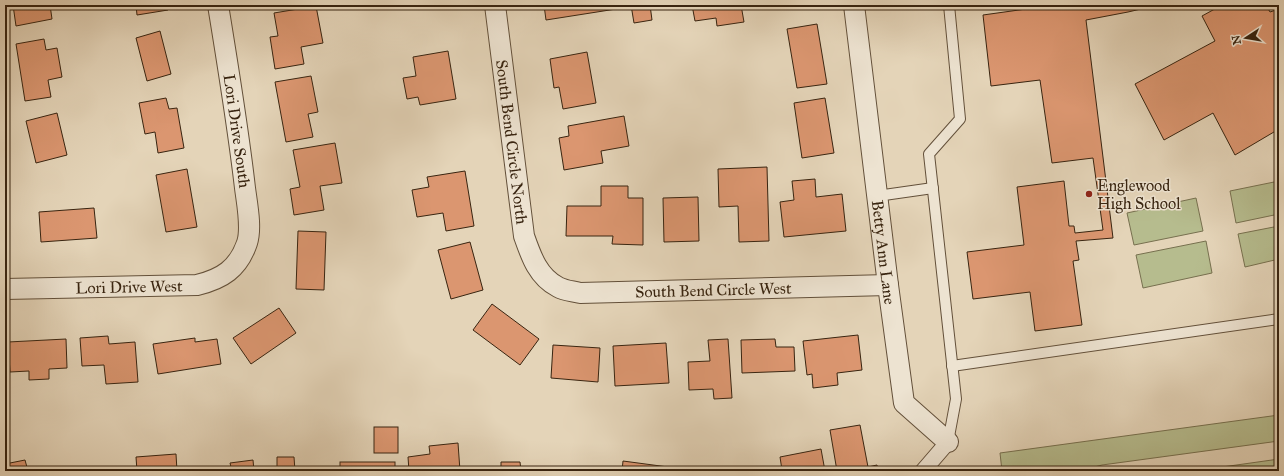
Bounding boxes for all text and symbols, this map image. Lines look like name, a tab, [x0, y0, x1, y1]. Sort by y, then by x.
north arrow	[1226, 18, 1266, 58]
text: N	[1229, 33, 1244, 46]
street label: South Bend Circle North	[492, 59, 532, 225]
street label: Lori Drive South	[220, 73, 254, 189]
place label: Englewood High School	[1097, 176, 1181, 214]
marker: Englewood High School	[1084, 189, 1094, 199]
street label: Betty Ann Lane	[868, 199, 900, 306]
street label: Lori Drive West	[75, 276, 183, 297]
street label: South Bend Circle West	[635, 278, 792, 301]

